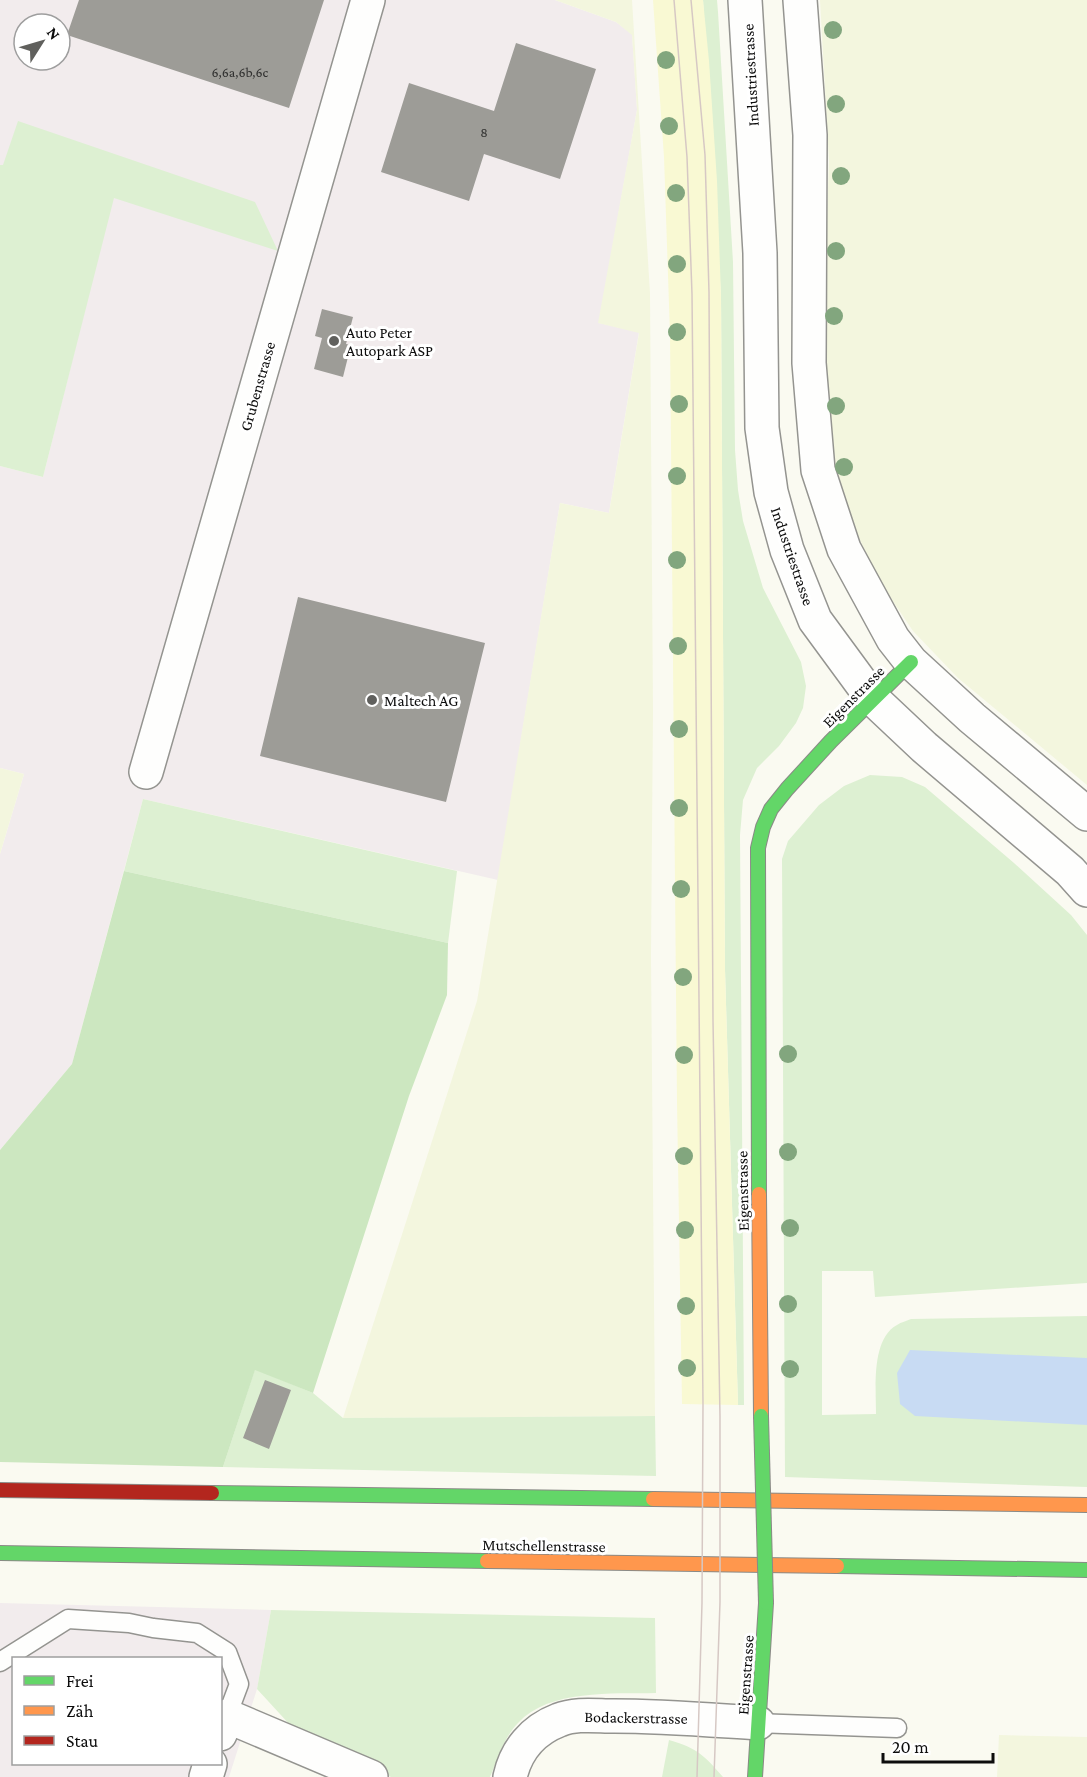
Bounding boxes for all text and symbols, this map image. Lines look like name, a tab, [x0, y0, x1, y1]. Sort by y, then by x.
north arrow	[12, 12, 72, 72]
street label: Industriestrasse	[739, 23, 762, 127]
text: N	[44, 24, 64, 43]
house number: 6,6a,6b,6c	[212, 64, 269, 80]
house number: 8	[480, 124, 488, 140]
place label: Auto Peter Autopark ASP	[346, 324, 433, 360]
marker: Auto Peter Autopark ASP	[327, 334, 341, 348]
street label: Grubenstrasse	[237, 340, 278, 433]
street label: Industriestrasse	[768, 505, 817, 608]
street label: Eigenstrasse	[819, 662, 888, 731]
place label: Maltech AG	[384, 692, 458, 709]
marker: Maltech AG	[365, 693, 379, 707]
street label: Eigenstrasse	[733, 1151, 753, 1231]
street label: Mutschellenstrasse	[482, 1536, 606, 1555]
street label: Eigenstrasse	[734, 1634, 758, 1716]
legend	[12, 1657, 222, 1765]
text: Frei	[66, 1671, 94, 1691]
text: Zäh	[66, 1701, 94, 1721]
street label: Bodackerstrasse	[584, 1708, 688, 1727]
scale bar	[883, 1726, 992, 1764]
text: Stau	[66, 1731, 99, 1751]
text: 20 m	[892, 1737, 929, 1757]

